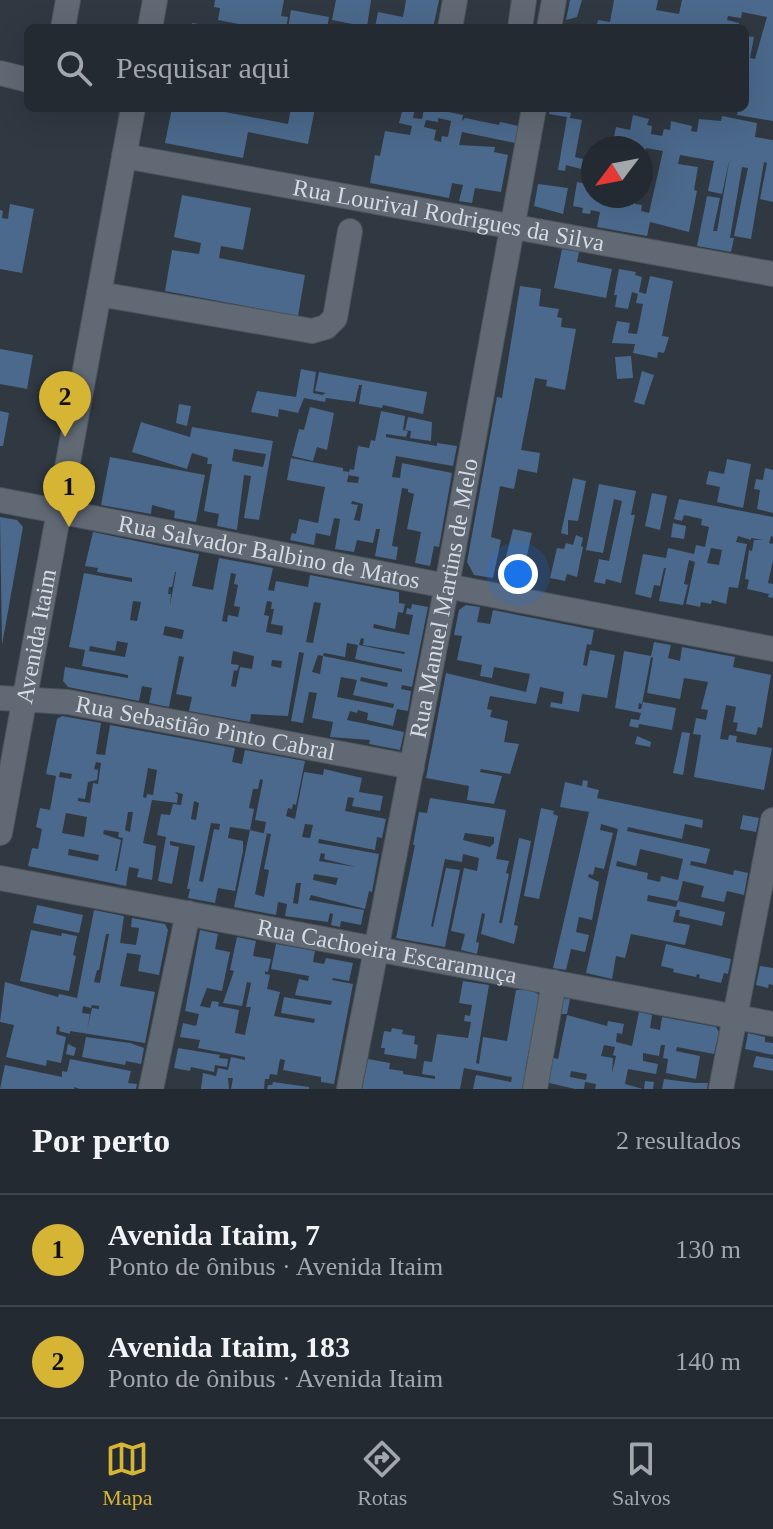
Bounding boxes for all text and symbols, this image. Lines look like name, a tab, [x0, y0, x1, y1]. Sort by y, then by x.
search box	[24, 24, 749, 112]
icon: search	[52, 46, 96, 90]
text: Pesquisar aqui	[116, 51, 290, 84]
north arrow	[581, 136, 653, 208]
street label: Rua Lourival Rodrigues da Silva	[291, 174, 607, 256]
pin: 2	[39, 371, 91, 437]
street label: Rua Manuel Martins de Melo	[405, 456, 483, 740]
pin: 1	[43, 461, 95, 527]
street label: Rua Salvador Balbino de Matos	[116, 510, 422, 594]
your location	[498, 554, 538, 594]
street label: Avenida Itaim	[11, 567, 61, 706]
street label: Rua Sebastião Pinto Cabral	[74, 691, 338, 765]
street label: Rua Cachoeira Escaramuça	[255, 914, 520, 988]
text: Por perto	[32, 1122, 170, 1159]
text: 2 resultados	[616, 1126, 741, 1155]
text: Avenida Itaim, 7	[108, 1218, 320, 1251]
text: 1	[52, 1235, 65, 1264]
text: 130 m	[675, 1235, 741, 1264]
text: Ponto de ônibus · Avenida Itaim	[108, 1252, 443, 1281]
text: Avenida Itaim, 183	[108, 1330, 350, 1363]
text: 2	[52, 1347, 65, 1376]
text: 140 m	[675, 1347, 741, 1376]
text: Ponto de ônibus · Avenida Itaim	[108, 1364, 443, 1393]
tab: Mapa	[102, 1437, 152, 1511]
tab: Rotas	[357, 1437, 407, 1511]
tab: Salvos	[612, 1437, 671, 1511]

